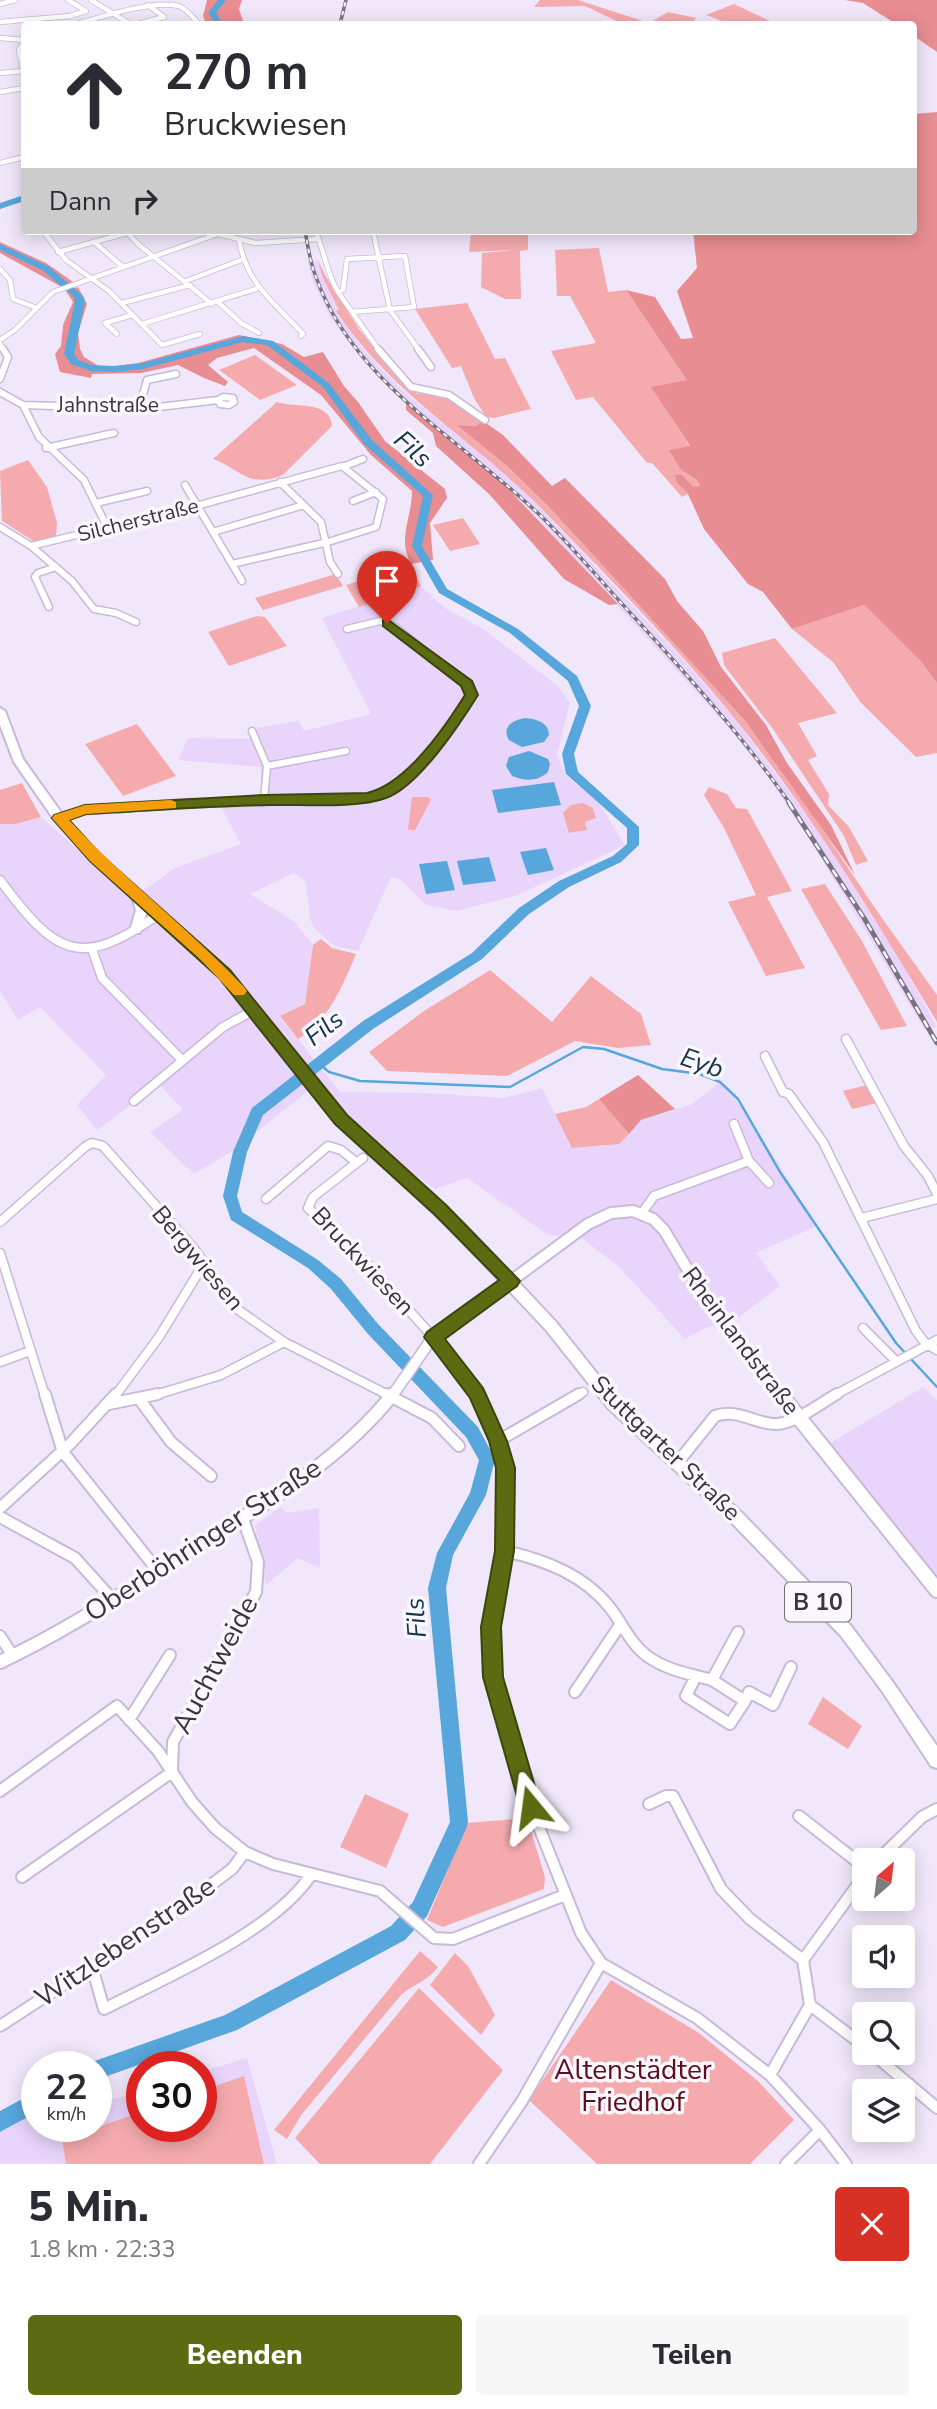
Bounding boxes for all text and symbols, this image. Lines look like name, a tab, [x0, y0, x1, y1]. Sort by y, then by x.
text: 270 m	[164, 39, 308, 106]
icon: ahead	[49, 49, 140, 140]
text: Bruckwiesen	[164, 103, 347, 146]
icon: right	[126, 182, 164, 220]
text: Dann	[49, 184, 112, 219]
street label: Jahnstraße	[56, 391, 159, 419]
water label: Fils	[386, 422, 440, 476]
street label: Silcherstraße	[74, 491, 202, 549]
pin	[357, 551, 417, 623]
icon: arrive	[368, 562, 406, 600]
water label: Fils	[297, 1002, 351, 1054]
water label: Eyb	[676, 1039, 728, 1087]
street label: Bergwiesen	[145, 1199, 251, 1317]
street label: Bruckwiesen	[304, 1200, 422, 1322]
street label: Rheinlandstraße	[675, 1260, 807, 1422]
street label: Stuttgarter Straße	[584, 1368, 748, 1528]
street label: Oberböhringer Straße	[77, 1449, 329, 1631]
road number: B 10	[785, 1582, 851, 1622]
street label: Auchtweide	[163, 1589, 267, 1741]
water label: Fils	[397, 1597, 435, 1639]
position arrow	[494, 1770, 568, 1844]
north arrow	[852, 1848, 915, 1911]
map controls	[852, 1848, 915, 2142]
street label: Witzlebenstraße	[27, 1867, 223, 2017]
button: sound	[852, 1925, 915, 1988]
button: search	[852, 2002, 915, 2065]
speed limit sign: 30	[126, 2051, 217, 2142]
park label: Altenstädter Friedhof	[554, 2051, 712, 2121]
text: 22	[45, 2064, 88, 2111]
button: layers	[852, 2079, 915, 2142]
text: km/h	[47, 2102, 86, 2126]
text: 5 Min.	[28, 2179, 149, 2236]
button: close	[835, 2187, 909, 2261]
text: 1.8 km · 22:33	[28, 2234, 175, 2265]
button: Beenden	[28, 2315, 462, 2395]
button: Teilen	[476, 2315, 909, 2395]

